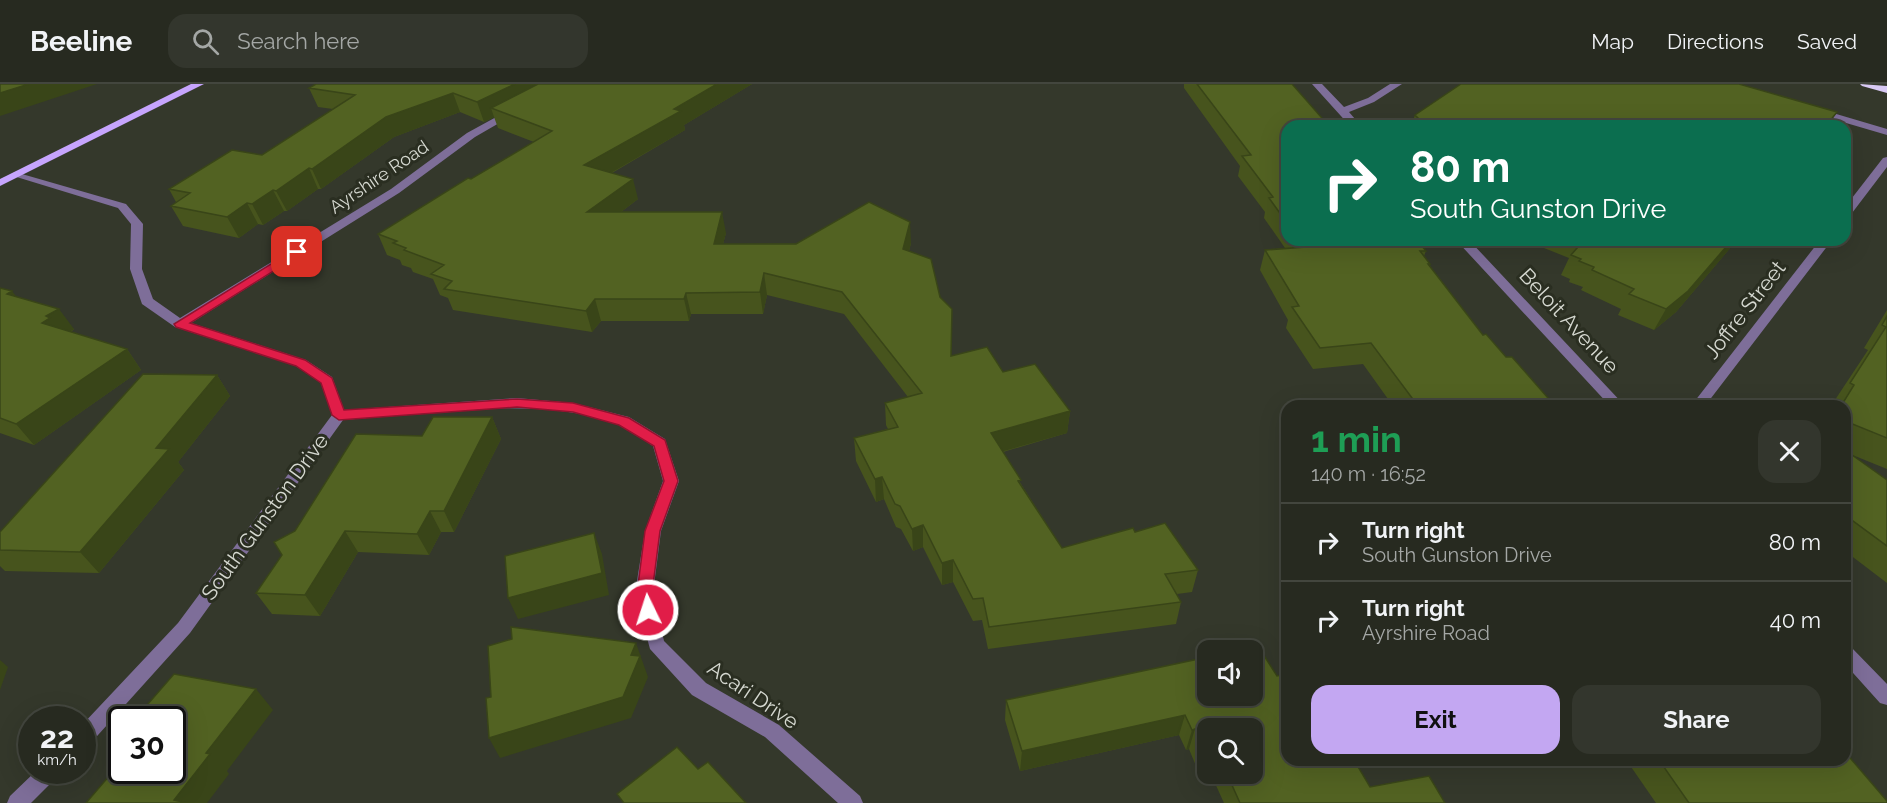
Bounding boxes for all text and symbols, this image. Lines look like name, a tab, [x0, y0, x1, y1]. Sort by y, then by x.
search box	[168, 14, 588, 68]
text: Beeline	[30, 25, 132, 58]
icon: search	[189, 25, 222, 58]
text: Search here	[237, 28, 359, 54]
text: Map	[1591, 29, 1634, 54]
text: Directions	[1667, 29, 1764, 54]
text: Saved	[1797, 29, 1857, 54]
street label: Ayrshire Road	[325, 136, 432, 217]
text: 80 m	[1410, 143, 1510, 192]
icon: right	[1311, 144, 1389, 222]
text: South Gunston Drive	[1410, 193, 1666, 224]
pin	[271, 226, 322, 277]
icon: arrive	[280, 235, 313, 268]
street label: Joffre Street	[1699, 256, 1791, 364]
street label: Beloit Avenue	[1514, 263, 1624, 378]
text: 1 min	[1311, 418, 1402, 460]
button: close	[1758, 420, 1821, 483]
street label: South Gunston Drive	[196, 429, 333, 605]
text: 140 m · 16:52	[1311, 462, 1426, 486]
text: Turn right	[1362, 517, 1465, 543]
icon: right	[1311, 526, 1344, 559]
text: 80 m	[1769, 529, 1821, 555]
text: South Gunston Drive	[1362, 543, 1552, 567]
position arrow	[616, 578, 680, 642]
text: Turn right	[1362, 595, 1465, 621]
icon: right	[1311, 604, 1344, 637]
text: 40 m	[1770, 607, 1821, 633]
text: Ayrshire Road	[1362, 621, 1490, 645]
map controls	[1197, 640, 1263, 784]
button: sound	[1197, 640, 1263, 706]
street label: Acari Drive	[703, 655, 803, 734]
button: Exit	[1311, 685, 1560, 754]
button: Share	[1572, 685, 1821, 754]
speed limit sign: 30	[108, 706, 186, 784]
button: search	[1197, 718, 1263, 784]
text: 22	[40, 720, 74, 755]
text: km/h	[37, 751, 77, 769]

